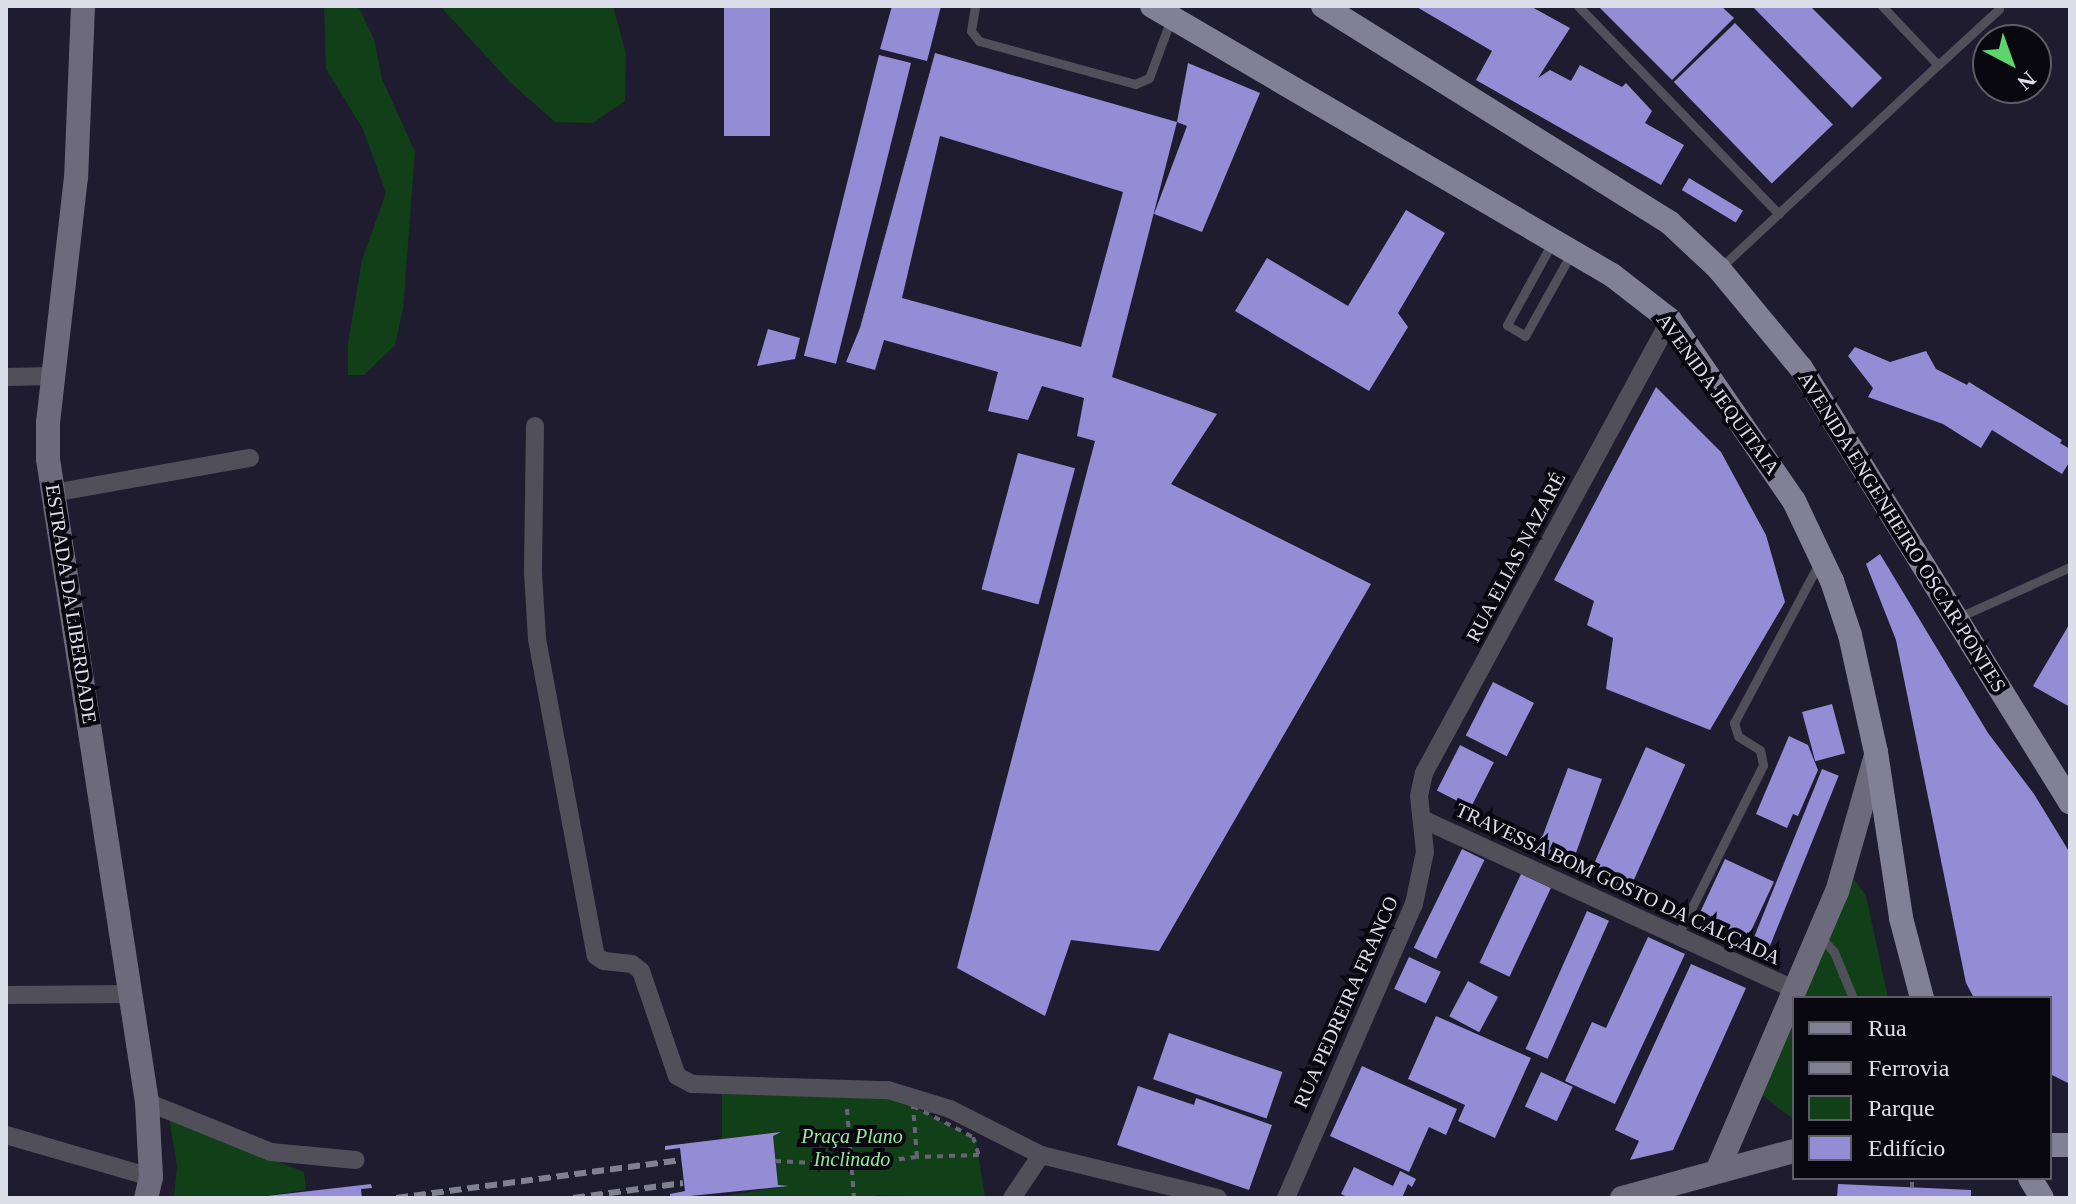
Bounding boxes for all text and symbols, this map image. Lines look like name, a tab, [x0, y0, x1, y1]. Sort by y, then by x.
north arrow	[1972, 24, 2052, 104]
text: N	[2013, 66, 2041, 96]
street label: AVENIDA JEQUITAIA	[1651, 308, 1785, 480]
street label: AVENIDA ENGENHEIRO OSCAR PONTES	[1793, 367, 2011, 697]
street label: RUA ELIAS NAZARÉ	[1461, 467, 1571, 647]
street label: ESTRADA DA LIBERDADE	[40, 481, 102, 727]
street label: TRAVESSA BOM GOSTO DA CALÇADA	[1451, 797, 1785, 971]
street label: RUA PEDREIRA FRANCO	[1288, 892, 1404, 1112]
legend	[1792, 996, 2052, 1180]
text: Rua	[1868, 1015, 1907, 1041]
text: Ferrovia	[1868, 1055, 1949, 1081]
text: Parque	[1868, 1095, 1935, 1121]
park label: Praça Plano Inclinado	[801, 1124, 903, 1171]
text: Edifício	[1868, 1135, 1945, 1161]

